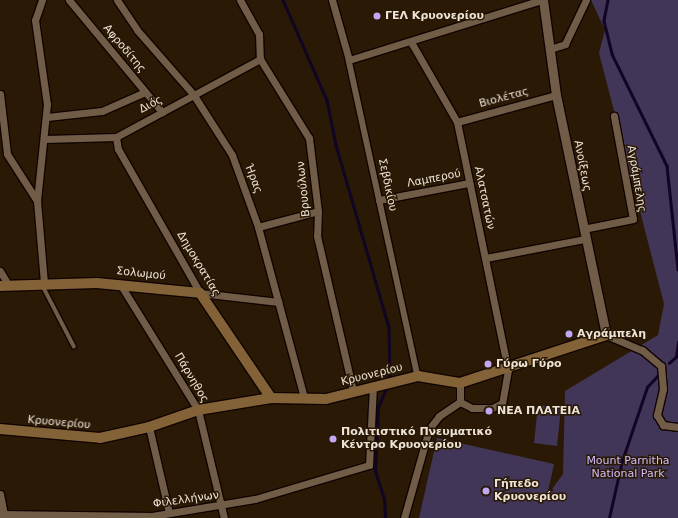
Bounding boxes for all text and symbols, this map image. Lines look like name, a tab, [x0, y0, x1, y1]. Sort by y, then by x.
place label: ΓΕΛ Κρυονερίου	[385, 9, 484, 23]
marker: ΓΕΛ Κρυονερίου	[372, 11, 382, 21]
street label: Αφροδίτης	[100, 22, 148, 76]
street label: Βιολέτας	[478, 85, 530, 111]
street label: Διός	[137, 93, 165, 117]
street label: Ανοίξεως	[571, 139, 593, 193]
street label: Αγράμπελης	[624, 144, 648, 214]
street label: Σεβδικίου	[375, 157, 399, 213]
street label: Βρυούλων	[295, 161, 313, 217]
street label: Ήρας	[241, 163, 265, 195]
street label: Αλατσατών	[471, 165, 497, 231]
street label: Λαμπερού	[406, 167, 462, 191]
street label: Δημοκρατίας	[174, 229, 222, 299]
street label: Σολωμού	[116, 265, 166, 283]
place label: Αγράμπελη	[577, 327, 646, 341]
marker: Αγράμπελη	[564, 329, 574, 339]
street label: Πάρνηθος	[171, 351, 211, 405]
place label: Γύρω Γύρο	[496, 357, 562, 371]
marker: Γύρω Γύρο	[483, 359, 493, 369]
street label: Κρυονερίου	[340, 361, 404, 389]
place label: ΝΕΑ ΠΛΑΤΕΙΑ	[497, 404, 580, 418]
marker: ΝΕΑ ΠΛΑΤΕΙΑ	[484, 406, 494, 416]
street label: Κρυονερίου	[27, 414, 91, 432]
place label: Πολιτιστικό Πνευματικό Κέντρο Κρυονερίου	[341, 426, 492, 452]
marker: Πολιτιστικό Πνευματικό Κέντρο Κρυονερίου	[328, 434, 338, 444]
park label: Mount Parnitha National Park	[586, 455, 670, 481]
place label: Γήπεδο Κρυονερίου	[494, 478, 566, 504]
marker: Γήπεδο Κρυονερίου	[481, 486, 491, 496]
street label: Φιλελλήνων	[152, 489, 220, 511]

